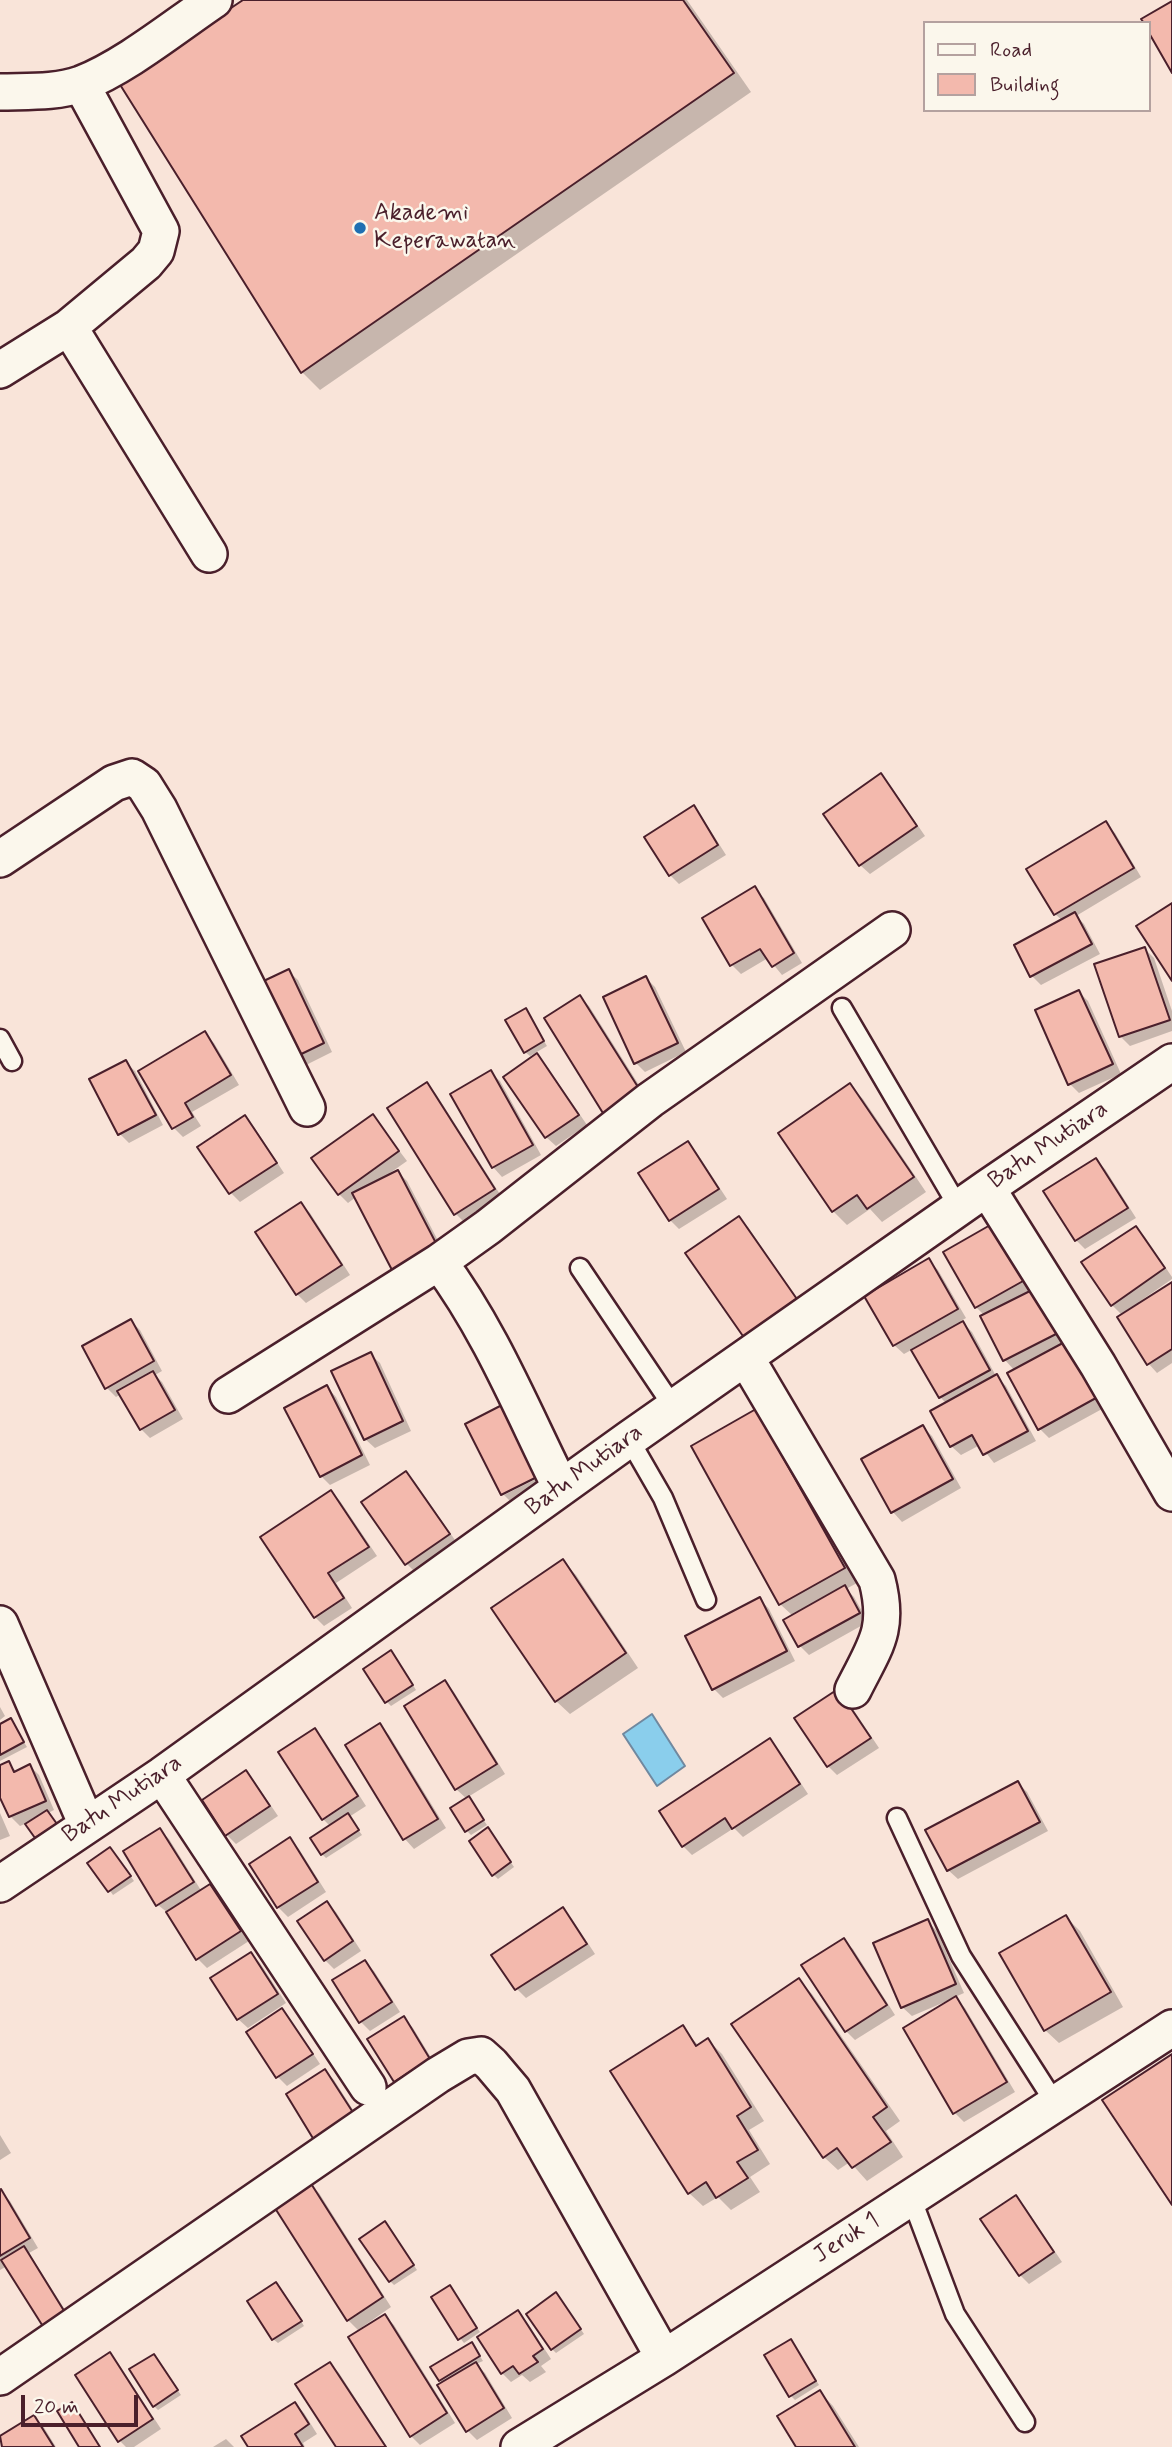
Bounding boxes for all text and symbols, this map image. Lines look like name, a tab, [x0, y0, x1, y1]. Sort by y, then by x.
legend	[923, 21, 1151, 112]
text: Road	[990, 36, 1032, 64]
text: Building	[990, 71, 1060, 99]
place label: Akademi Keperawatan	[374, 200, 516, 256]
marker: Akademi Keperawatan	[352, 220, 368, 236]
street label: Batu Mutiara	[984, 1095, 1114, 1197]
street label: Batu Mutiara	[521, 1419, 649, 1523]
street label: Batu Mutiara	[58, 1749, 188, 1851]
street label: Jeruk 1	[809, 2207, 885, 2271]
scale bar	[24, 2380, 142, 2424]
text: 20 m	[34, 2393, 79, 2421]

